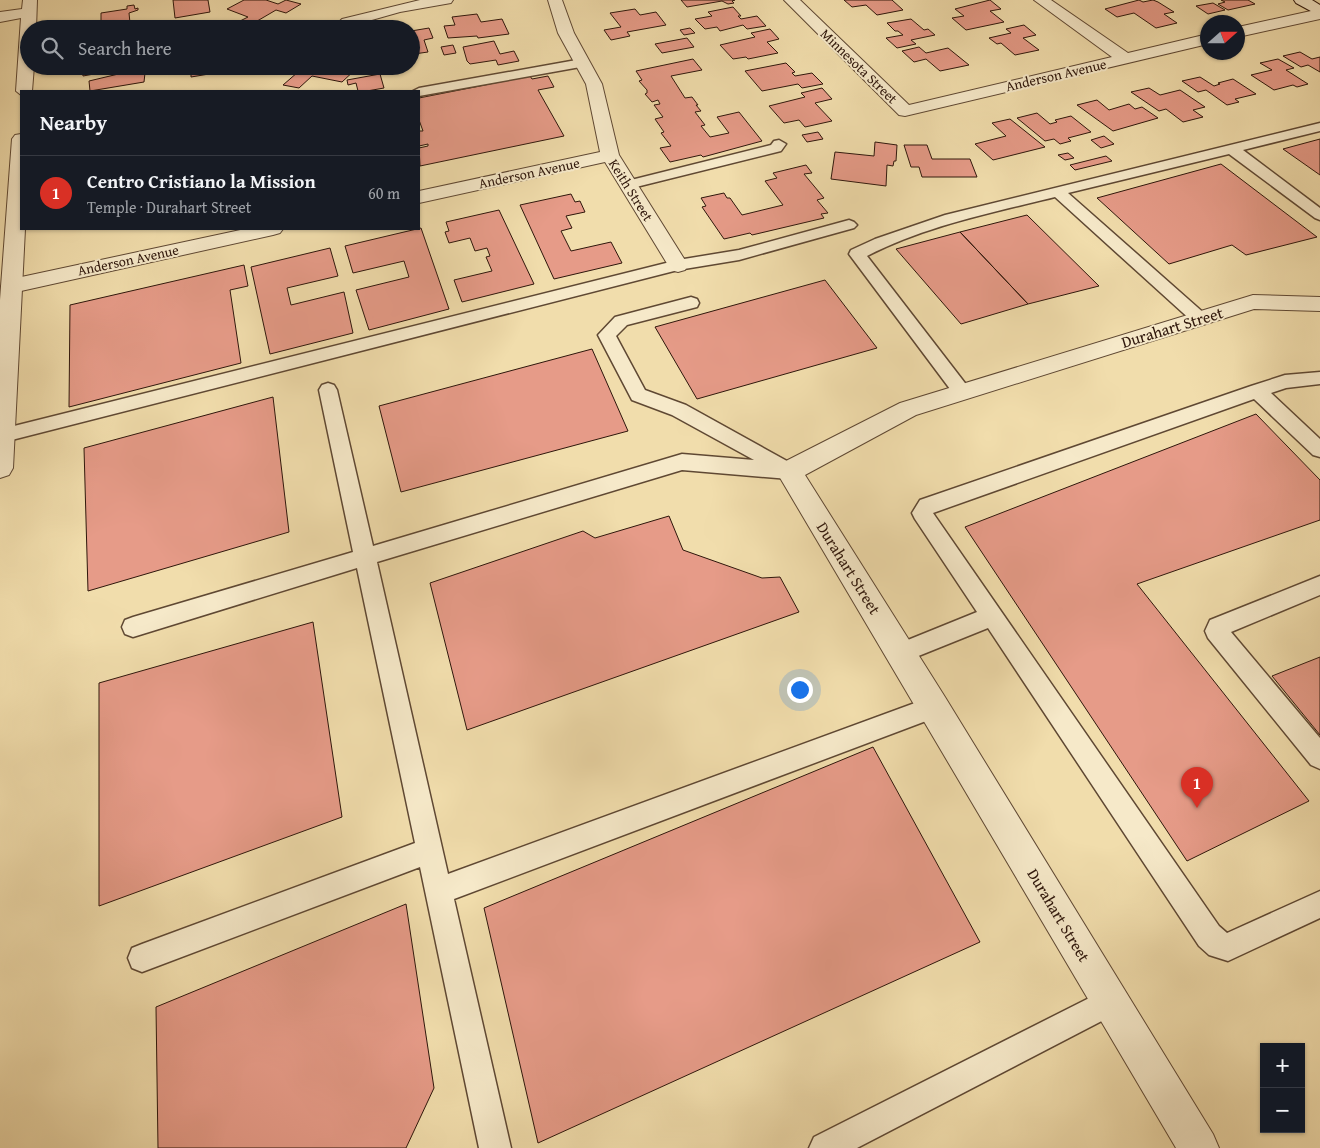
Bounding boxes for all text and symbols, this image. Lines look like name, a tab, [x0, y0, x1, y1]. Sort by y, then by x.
north arrow	[1200, 15, 1245, 60]
search box	[20, 20, 420, 75]
street label: Minnesota Street	[816, 24, 902, 108]
icon: search	[38, 34, 66, 62]
text: Search here	[78, 34, 172, 62]
street label: Anderson Avenue	[1004, 54, 1109, 96]
text: Nearby	[40, 107, 107, 138]
street label: Anderson Avenue	[477, 152, 582, 193]
street label: Keith Street	[604, 155, 658, 225]
text: Centro Cristiano la Mission	[87, 167, 316, 195]
text: 1	[52, 181, 60, 205]
text: 60 m	[368, 181, 400, 205]
text: Temple · Durahart Street	[87, 195, 251, 219]
street label: Anderson Avenue	[76, 239, 181, 280]
street label: Durahart Street	[1118, 300, 1226, 354]
street label: Durahart Street	[811, 517, 887, 619]
your location	[787, 677, 813, 703]
pin: 1	[1181, 767, 1213, 808]
street label: Durahart Street	[1022, 864, 1097, 967]
map controls	[1260, 1043, 1305, 1133]
button: +	[1260, 1043, 1305, 1088]
button: −	[1260, 1088, 1305, 1133]

